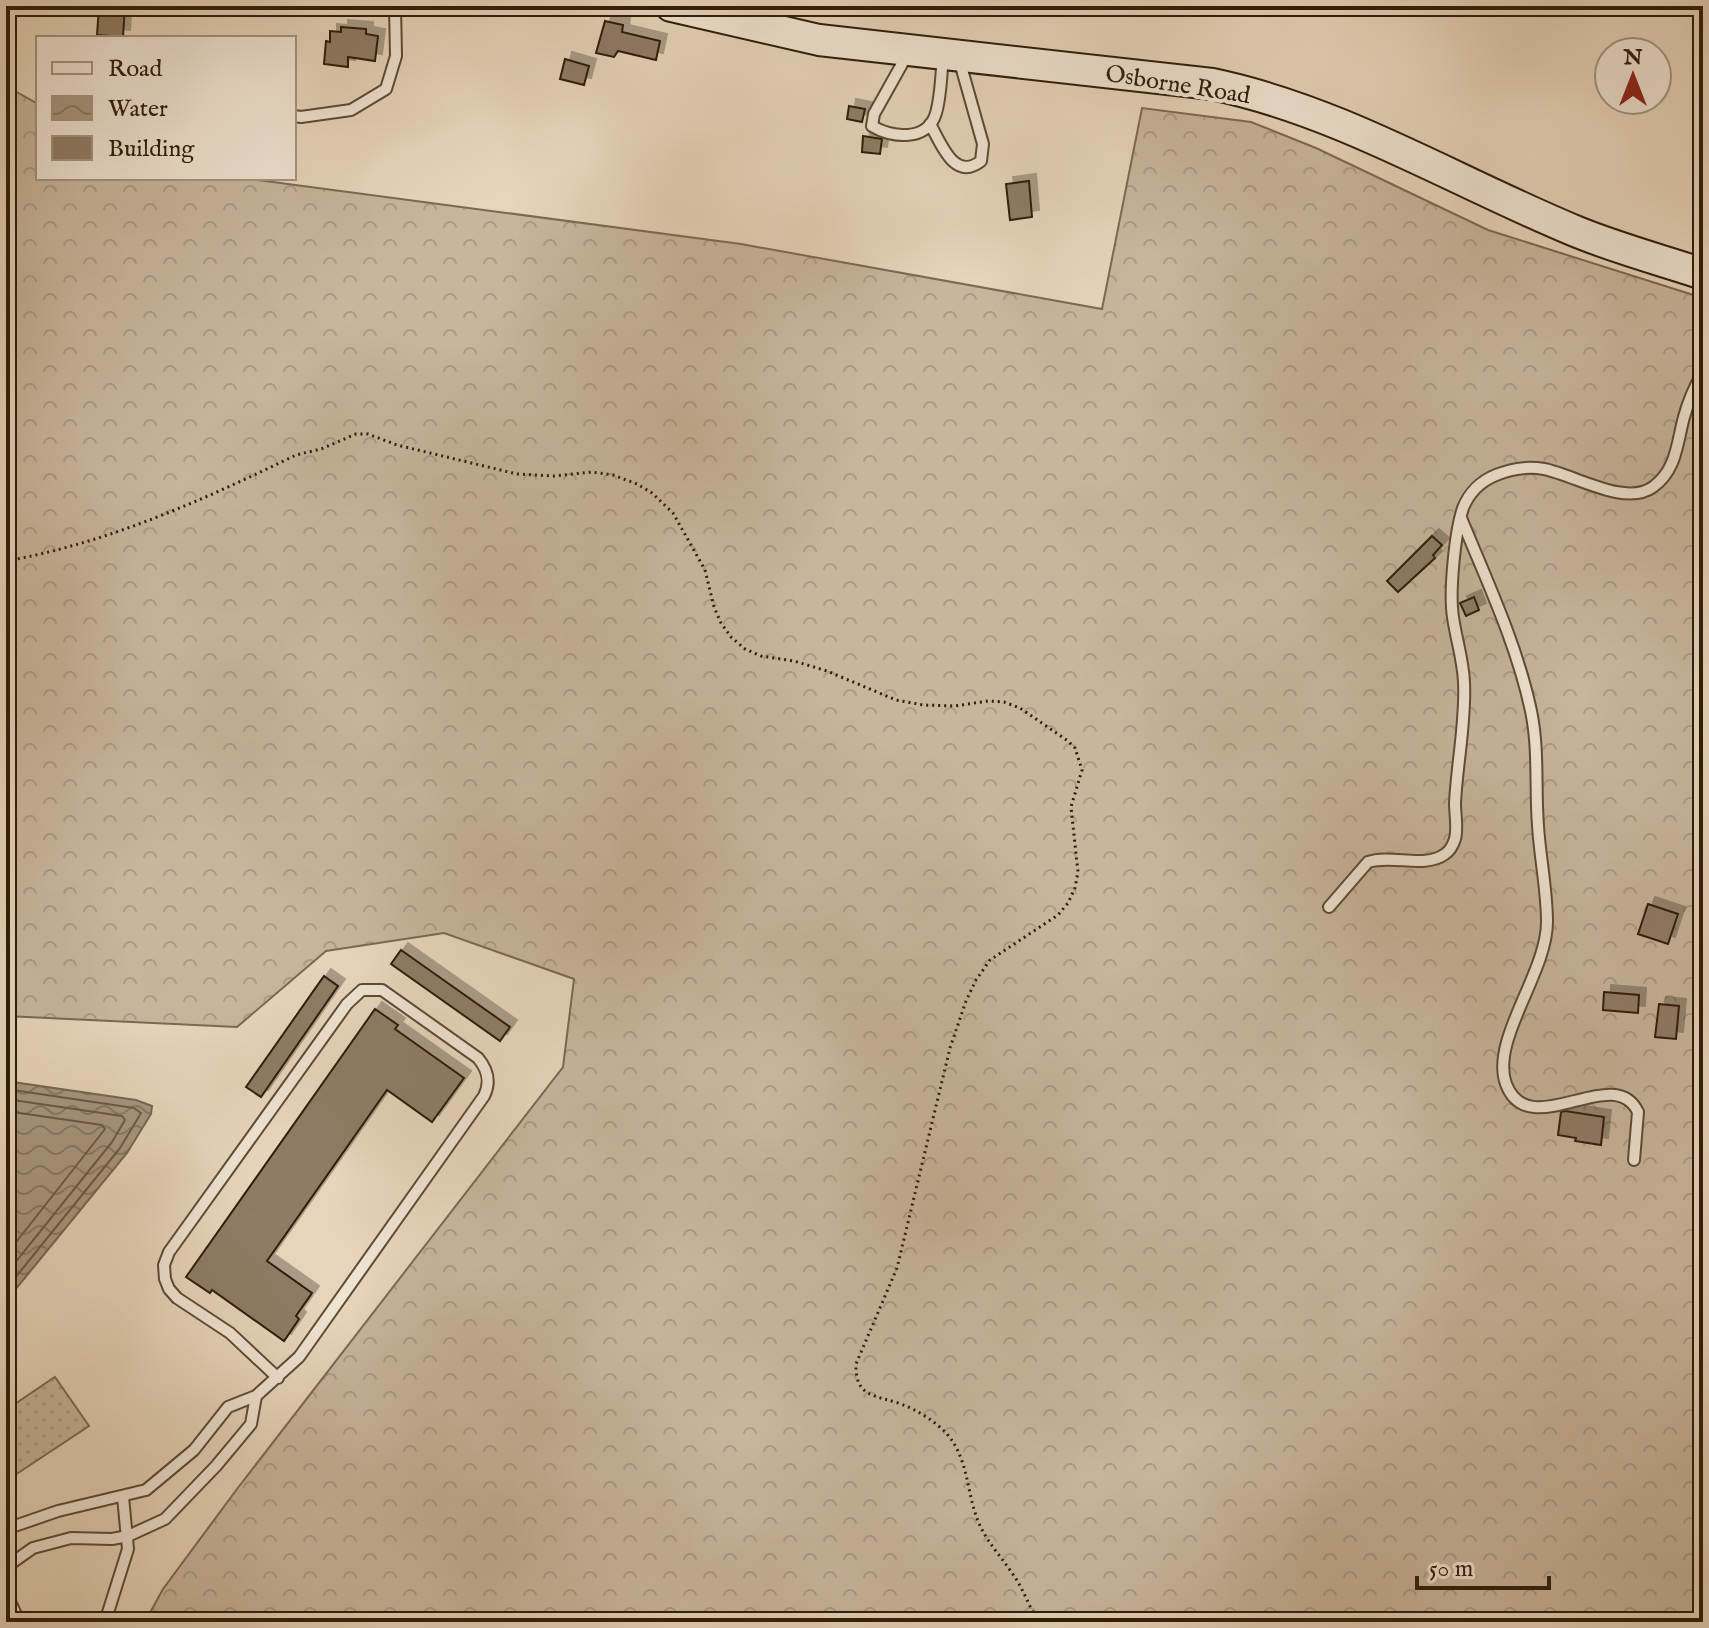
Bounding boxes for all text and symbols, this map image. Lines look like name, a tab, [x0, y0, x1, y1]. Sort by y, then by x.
legend	[36, 36, 296, 180]
north arrow	[1593, 36, 1673, 116]
text: N	[1622, 44, 1643, 72]
text: Road	[108, 54, 162, 85]
street label: Osborne Road	[1103, 59, 1253, 112]
text: Water	[108, 94, 168, 125]
text: Building	[108, 134, 195, 165]
scale bar	[1417, 1540, 1549, 1590]
text: 50 m	[1429, 1554, 1473, 1585]

